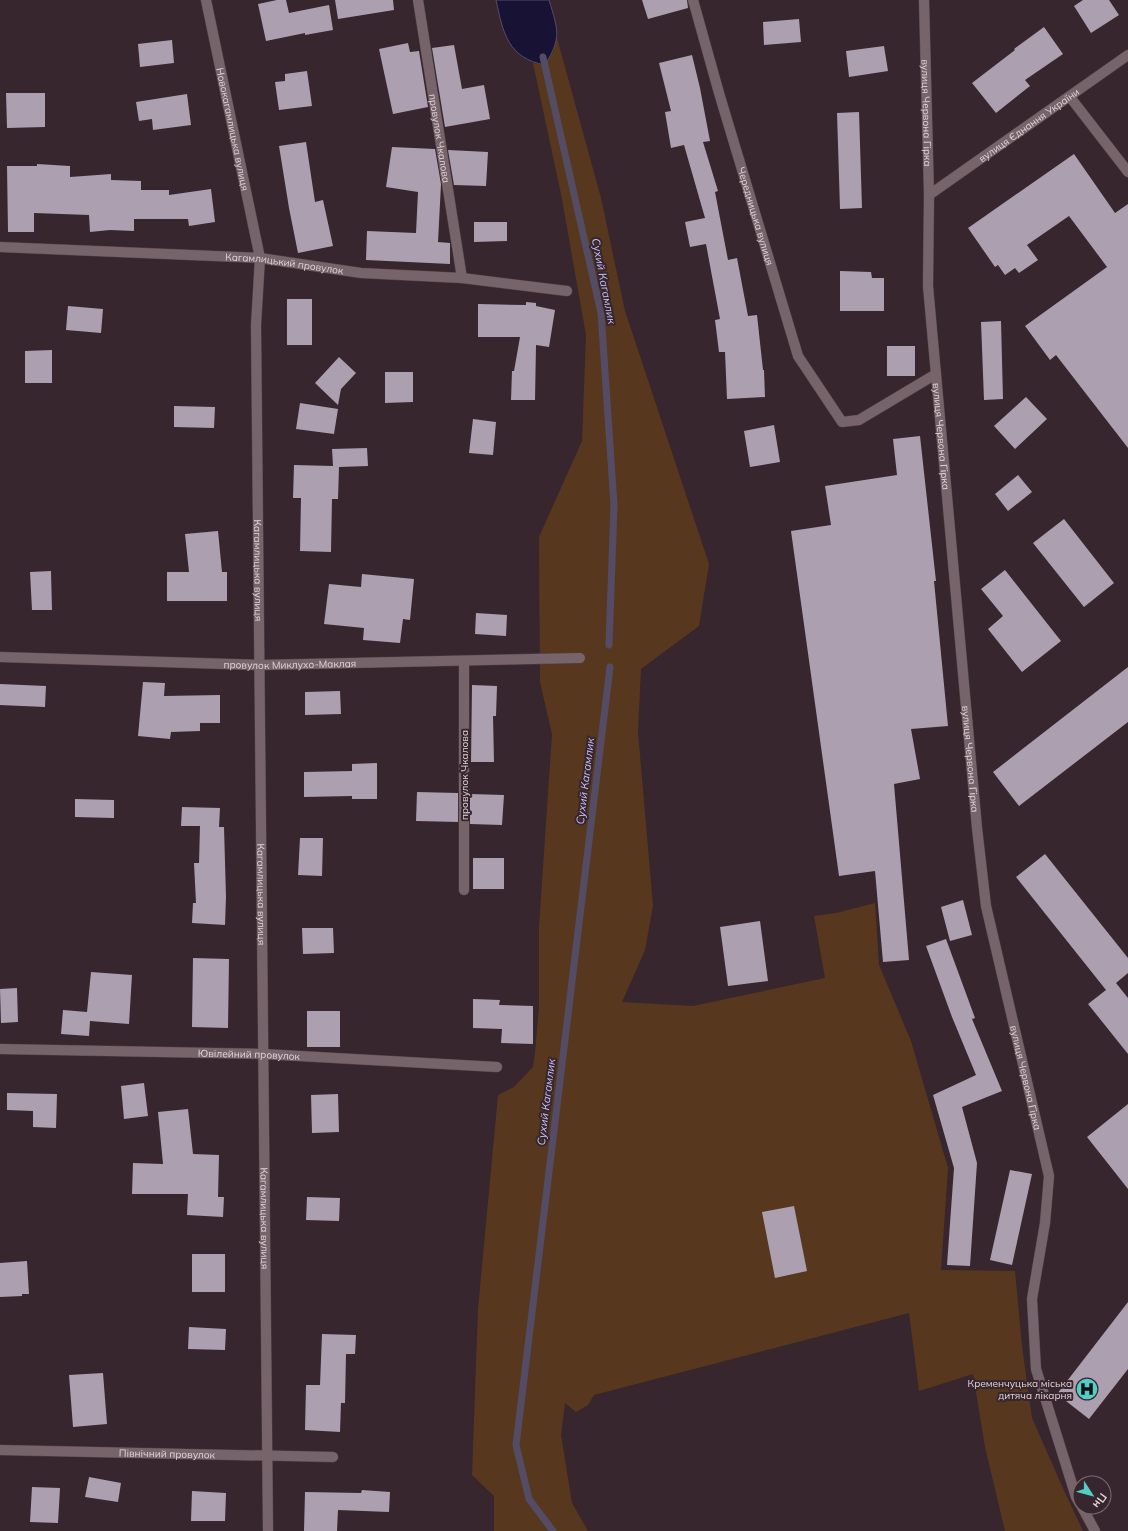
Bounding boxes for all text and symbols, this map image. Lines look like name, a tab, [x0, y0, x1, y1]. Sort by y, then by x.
street label: вулиця Червона Гірка	[919, 59, 934, 167]
street label: Новокагамлицька вулиця	[213, 67, 252, 192]
street label: вулиця Єднання України	[976, 85, 1082, 165]
street label: провулок Чкалова	[426, 93, 453, 184]
street label: Чередницька вулиця	[735, 165, 776, 267]
water label: Сухий Кагамлик	[589, 237, 619, 326]
street label: Кагамлицький провулок	[225, 251, 345, 277]
street label: вулиця Червона Гірка	[930, 382, 952, 490]
street label: Кагамлицька вулиця	[251, 519, 265, 621]
street label: провулок Миклухо-Маклая	[223, 657, 356, 672]
street label: вулиця Червона Гірка	[959, 705, 982, 813]
street label: провулок Чкалова	[458, 730, 471, 820]
water label: Сухий Кагамлик	[573, 736, 597, 825]
street label: Кагамлицька вулиця	[254, 843, 268, 945]
street label: вулиця Червона Гірка	[1007, 1024, 1044, 1131]
street label: Ювілейний провулок	[198, 1047, 301, 1063]
water label: Сухий Кагамлик	[534, 1057, 558, 1146]
street label: Кагамлицька вулиця	[257, 1167, 271, 1269]
hospital icon: Кременчуцька міська дитяча лікарня	[1074, 1376, 1100, 1402]
place label: Кременчуцька міська дитяча лікарня	[968, 1377, 1072, 1402]
street label: Північний провулок	[119, 1447, 216, 1462]
north arrow	[1072, 1475, 1112, 1515]
text: Пн	[1090, 1491, 1110, 1511]

